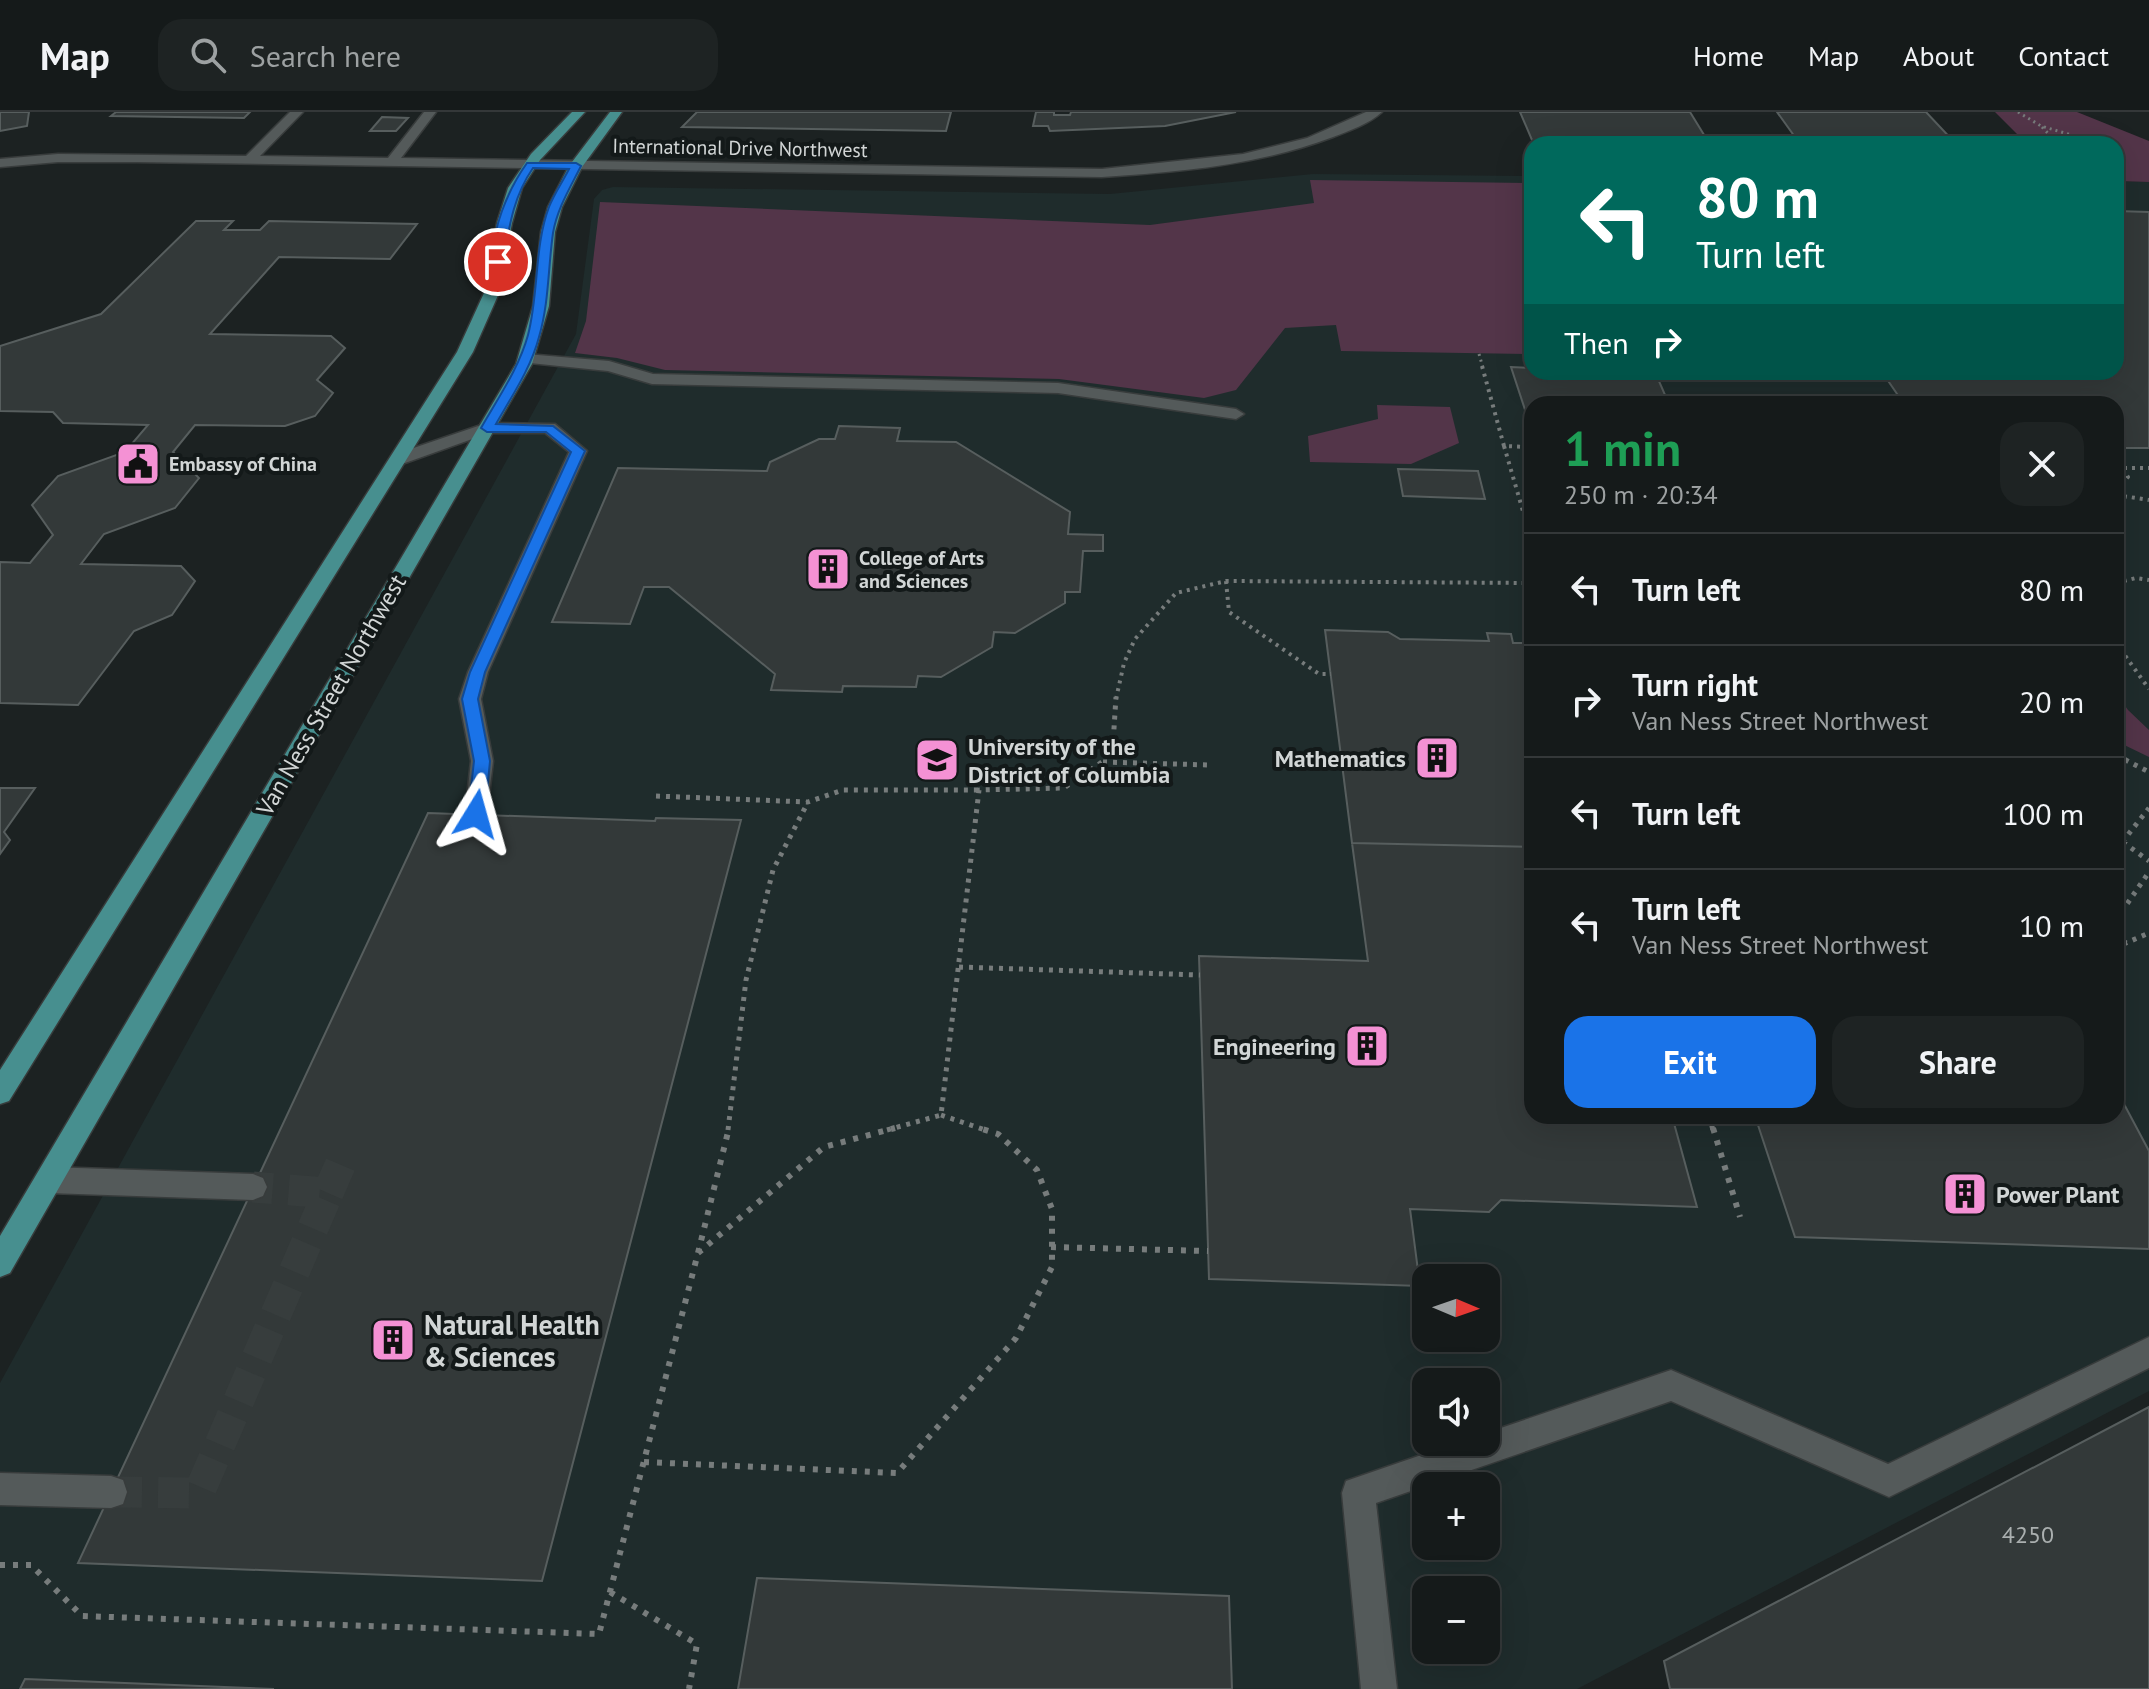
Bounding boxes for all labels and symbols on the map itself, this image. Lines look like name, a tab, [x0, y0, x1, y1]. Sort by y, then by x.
street label: International Drive Northwest	[612, 133, 868, 163]
pin	[464, 228, 532, 296]
public building icon: Embassy of China	[114, 440, 162, 488]
place label: Embassy of China	[169, 451, 317, 477]
building icon: College of Arts and Sciences	[804, 545, 852, 593]
place label: College of Arts and Sciences	[859, 545, 984, 594]
street label: Van Ness Street Northwest	[249, 569, 413, 822]
place label: University of the District of Columbia	[968, 731, 1170, 790]
building icon: Mathematics	[1413, 734, 1461, 782]
school or university icon: University of the District of Columbia	[913, 736, 961, 784]
place label: Mathematics	[1275, 743, 1406, 774]
position arrow	[434, 772, 518, 856]
building icon: Engineering	[1343, 1022, 1391, 1070]
place label: Engineering	[1213, 1031, 1336, 1062]
building icon: Power Plant	[1941, 1170, 1989, 1218]
place label: Power Plant	[1996, 1179, 2120, 1210]
north arrow	[1412, 1264, 1500, 1352]
place label: Natural Health & Sciences	[424, 1306, 600, 1375]
building icon: Natural Health & Sciences	[369, 1316, 417, 1364]
house number: 4250	[2002, 1519, 2054, 1550]

